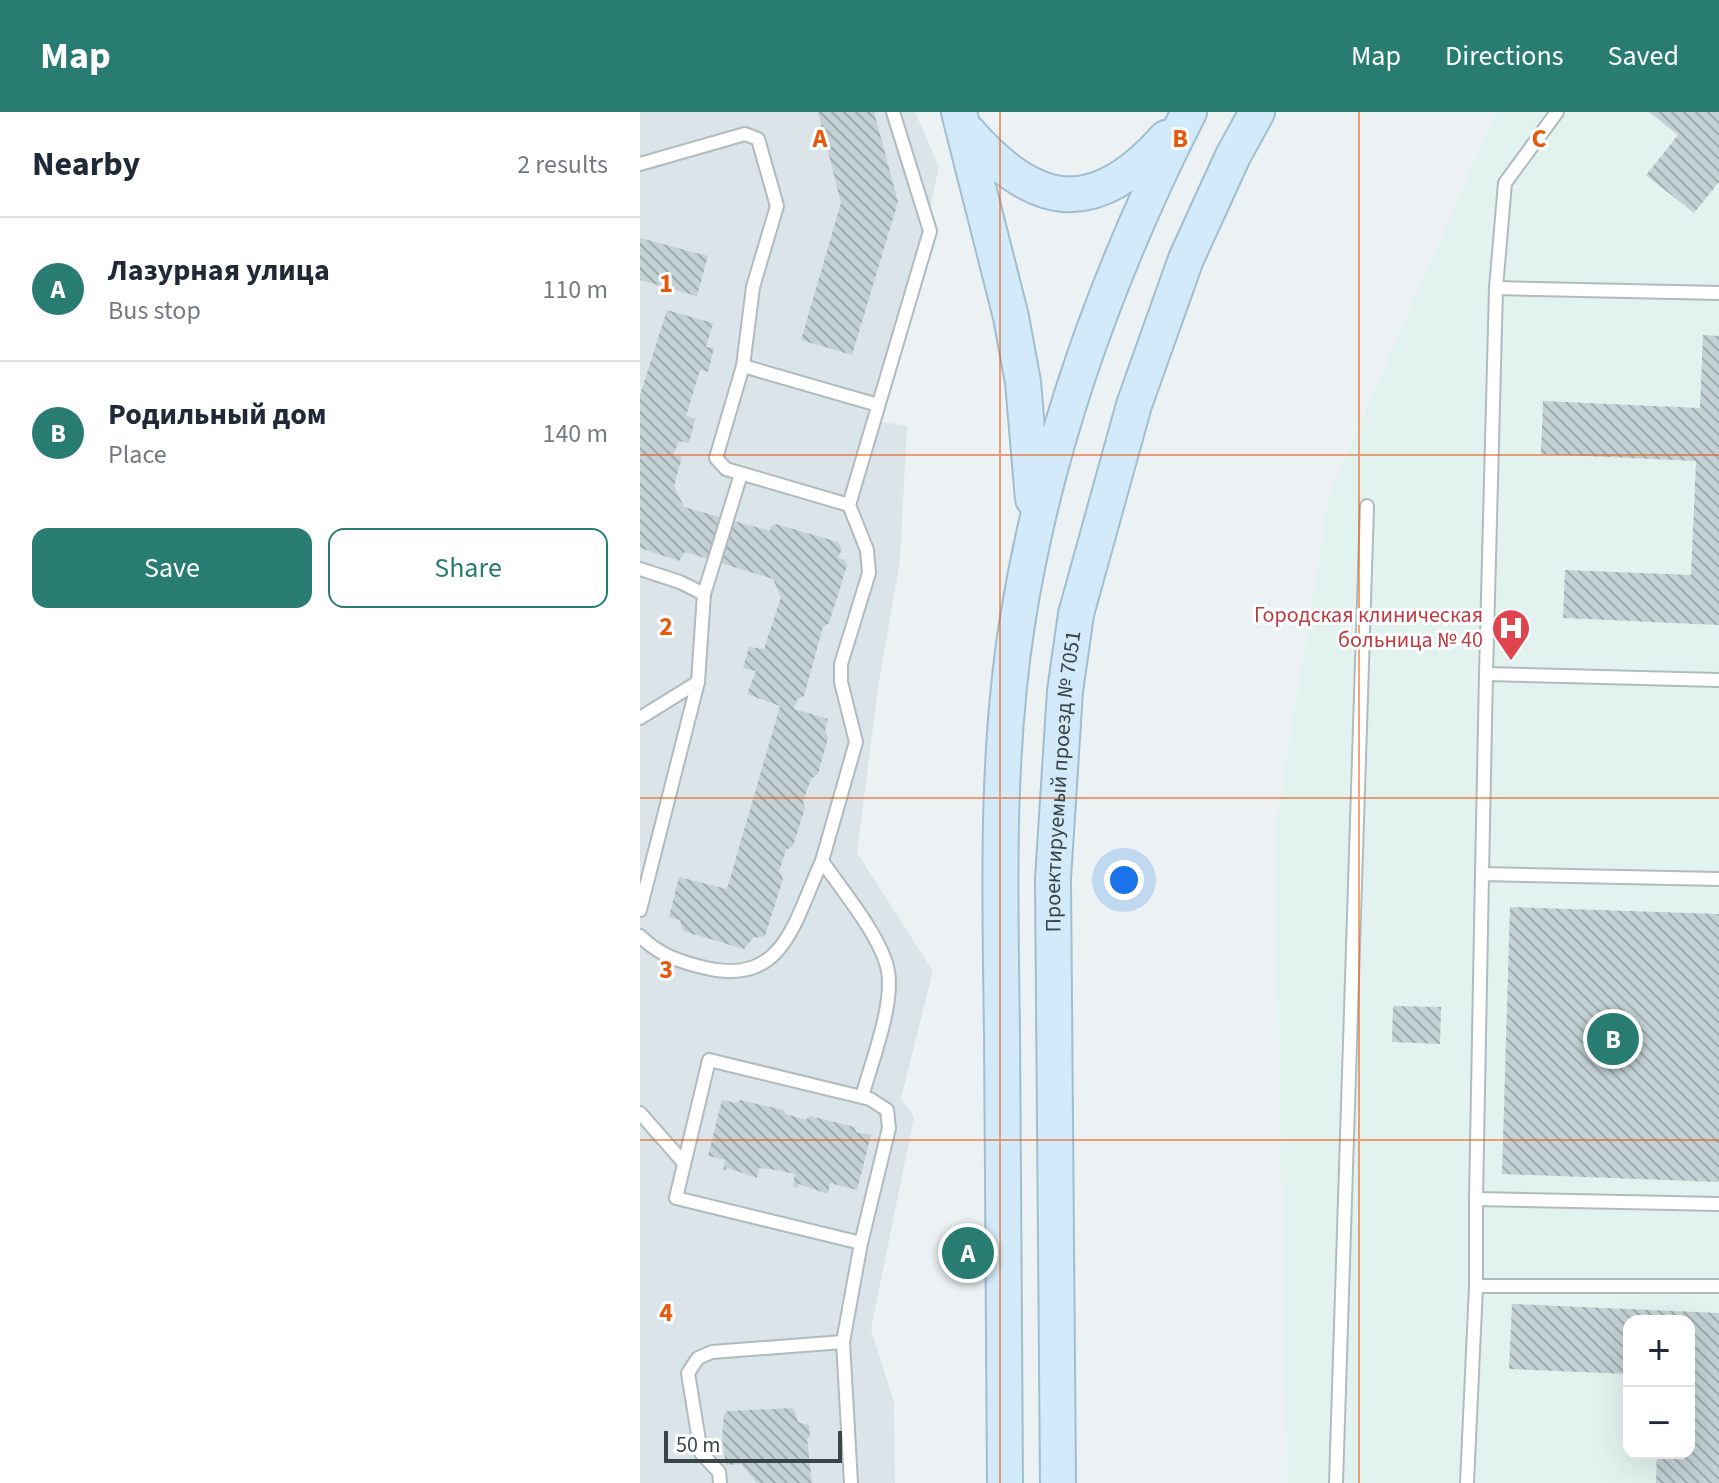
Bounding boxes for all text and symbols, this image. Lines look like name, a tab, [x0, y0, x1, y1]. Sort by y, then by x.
text: Map	[40, 29, 111, 83]
text: Map	[1351, 36, 1401, 76]
text: Directions	[1445, 36, 1564, 76]
text: Saved	[1608, 36, 1679, 76]
text: A	[812, 120, 829, 157]
text: B	[1172, 120, 1188, 157]
text: C	[1531, 120, 1547, 157]
text: Nearby	[32, 140, 140, 189]
text: 2 results	[517, 146, 608, 183]
text: Лазурная улица	[108, 249, 330, 292]
text: 1	[659, 265, 673, 302]
text: A	[51, 271, 65, 308]
text: 110 m	[542, 271, 608, 308]
text: Bus stop	[108, 292, 201, 329]
text: Родильный дом	[108, 393, 327, 436]
text: B	[50, 415, 66, 452]
text: 140 m	[542, 415, 608, 452]
text: Place	[108, 436, 167, 473]
button: Save	[32, 528, 312, 608]
button: Share	[328, 528, 608, 608]
place label: Городская клиническая больница № 40	[1254, 599, 1483, 656]
hospital icon: Городская клиническая больница № 40	[1490, 607, 1532, 662]
text: 2	[659, 608, 673, 645]
street label: Проектируемый проезд № 7051	[1037, 629, 1089, 932]
your location	[1104, 860, 1144, 900]
text: 3	[659, 951, 673, 988]
pin: B	[1587, 1009, 1639, 1069]
pin: A	[942, 1223, 994, 1283]
text: 4	[659, 1294, 673, 1331]
map controls	[1623, 1315, 1695, 1459]
button: +	[1623, 1315, 1695, 1387]
button: −	[1623, 1387, 1695, 1459]
scale bar	[664, 1427, 842, 1463]
text: 50 m	[676, 1429, 721, 1461]

